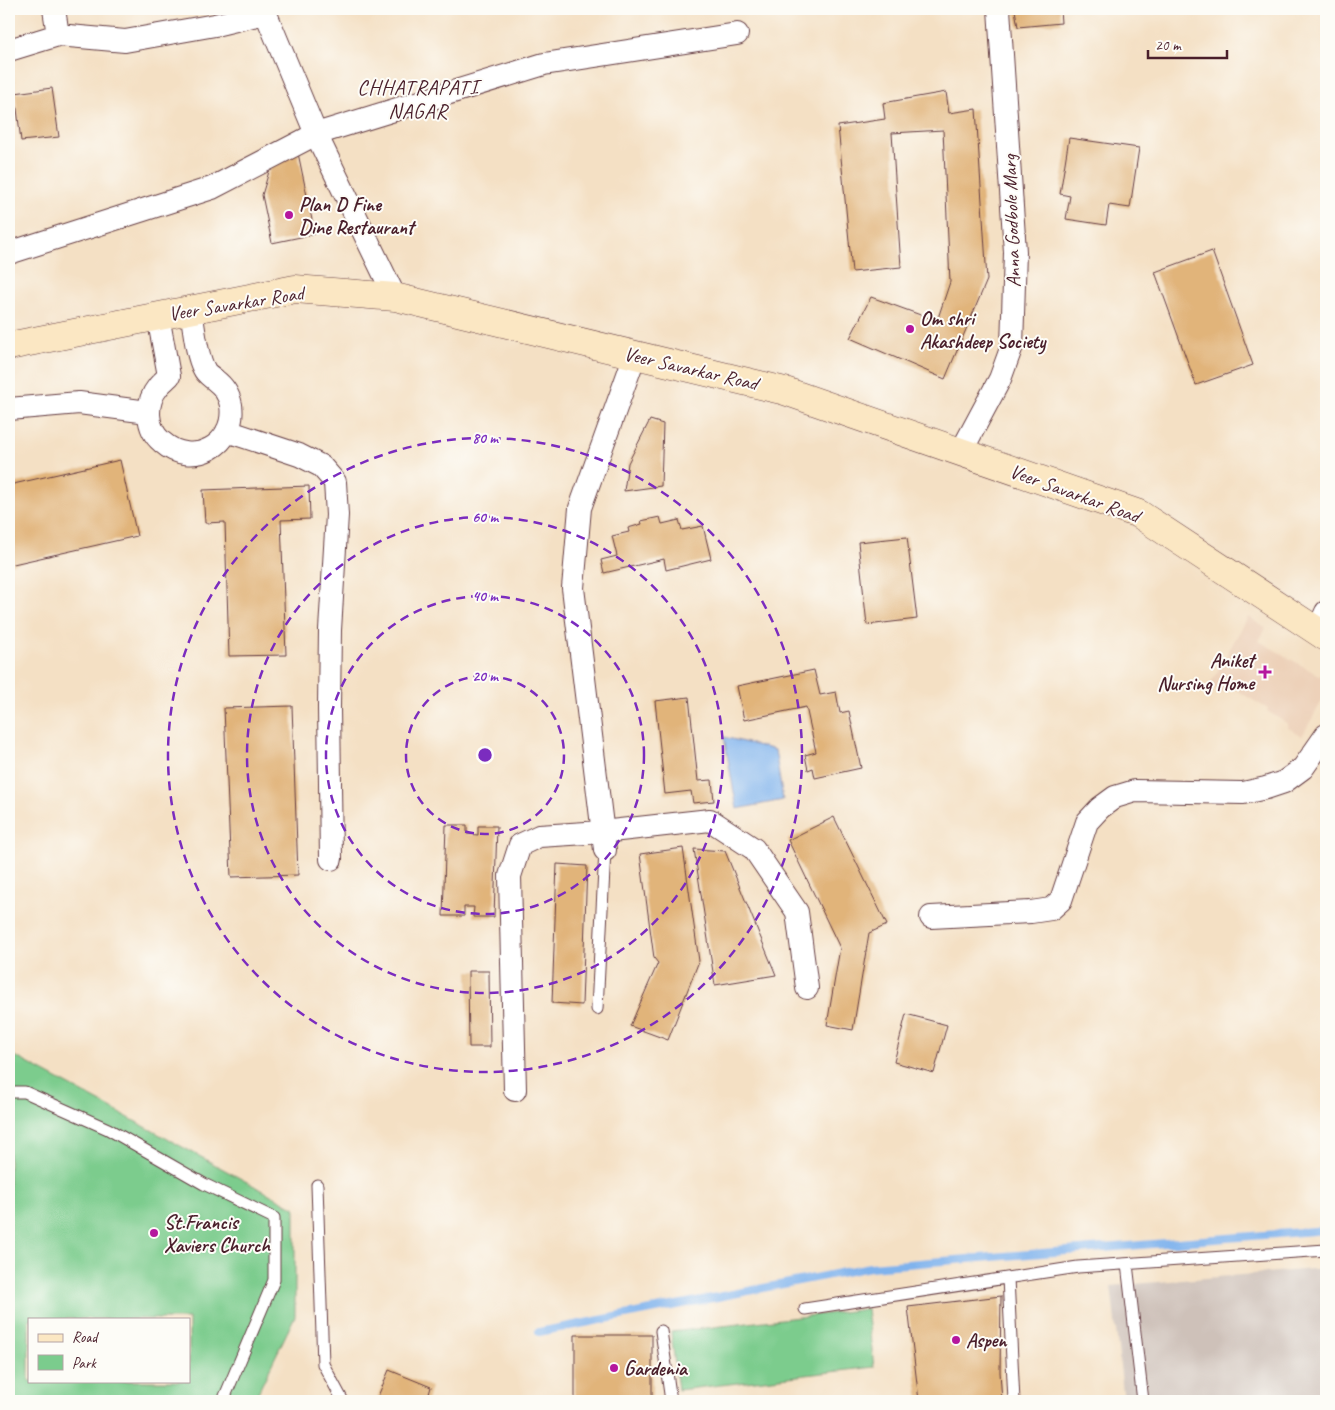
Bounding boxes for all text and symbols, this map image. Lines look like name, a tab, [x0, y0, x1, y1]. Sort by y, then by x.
scale bar	[1148, 28, 1226, 60]
text: 20 m	[1155, 36, 1182, 55]
district label: CHHATRAPATI NAGAR	[357, 74, 482, 124]
street label: Anna Godbole Marg	[997, 153, 1026, 288]
place label: Plan D Fine Dine Restaurant	[299, 192, 417, 240]
marker: Plan D Fine Dine Restaurant	[283, 209, 295, 221]
street label: Veer Savarkar Road	[167, 280, 308, 326]
place label: Om shri Akashdeep Society	[920, 306, 1047, 355]
marker: Om shri Akashdeep Society	[904, 323, 916, 335]
street label: Veer Savarkar Road	[622, 341, 763, 397]
text: 80 m	[472, 429, 499, 448]
street label: Veer Savarkar Road	[1007, 458, 1146, 530]
text: 60 m	[472, 508, 499, 527]
text: 40 m	[472, 587, 499, 606]
place label: Aniket Nursing Home	[1157, 648, 1257, 696]
marker: Aniket Nursing Home	[1258, 665, 1272, 679]
text: 20 m	[472, 667, 499, 686]
centre of rings	[476, 746, 494, 764]
place label: St.Francis Xaviers Church	[164, 1210, 271, 1258]
marker: St.Francis Xaviers Church	[148, 1227, 160, 1239]
legend	[28, 1318, 190, 1382]
text: Road	[72, 1328, 99, 1347]
place label: Aspen	[966, 1328, 1008, 1353]
marker: Aspen	[950, 1334, 962, 1346]
text: Park	[72, 1354, 97, 1373]
place label: Gardenia	[624, 1356, 689, 1381]
marker: Gardenia	[608, 1362, 620, 1374]

